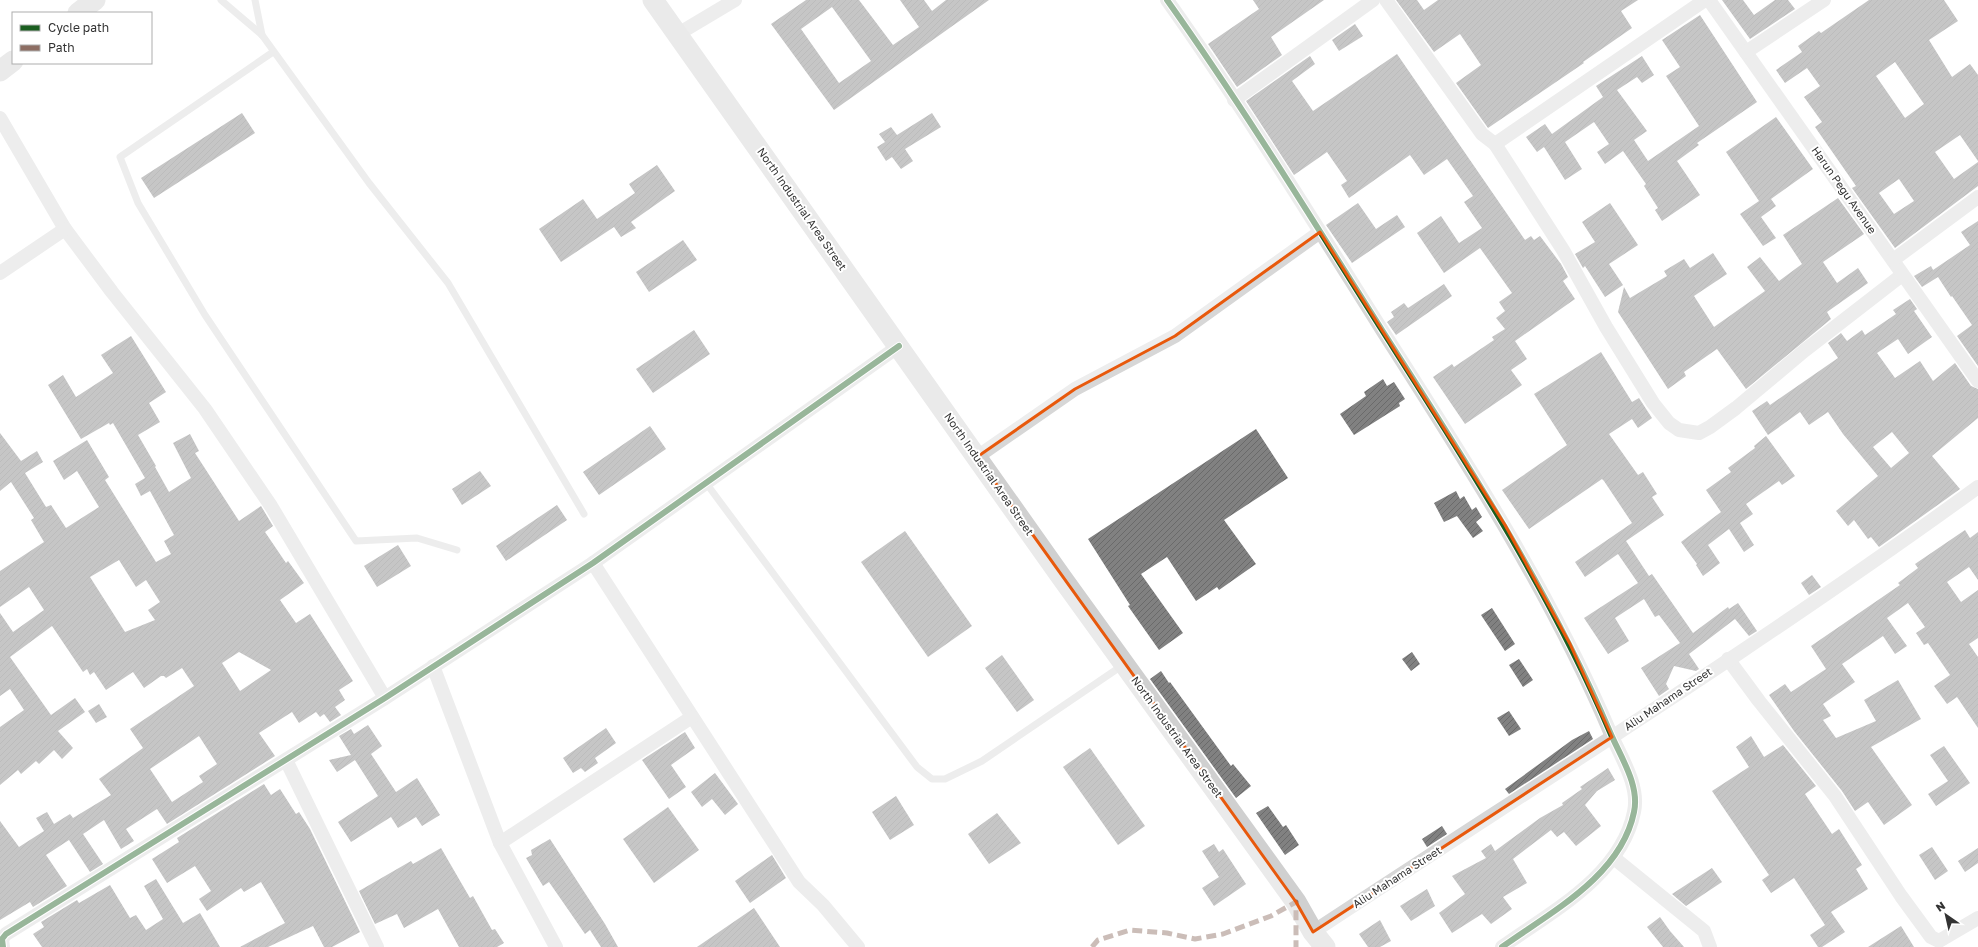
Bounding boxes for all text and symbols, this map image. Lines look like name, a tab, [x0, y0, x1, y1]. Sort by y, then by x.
legend	[12, 12, 152, 64]
text: Cycle path	[48, 20, 109, 35]
text: Path	[48, 40, 75, 55]
street label: Harun Pegu Avenue	[1809, 144, 1879, 236]
street label: North Industrial Area Street	[755, 145, 850, 272]
street label: North Industrial Area Street	[942, 410, 1037, 537]
street label: Aliu Mahama Street	[1621, 664, 1714, 733]
street label: North Industrial Area Street	[1129, 674, 1226, 800]
street label: Aliu Mahama Street	[1350, 843, 1443, 910]
north arrow	[1926, 895, 1966, 935]
text: N	[1933, 899, 1947, 914]

